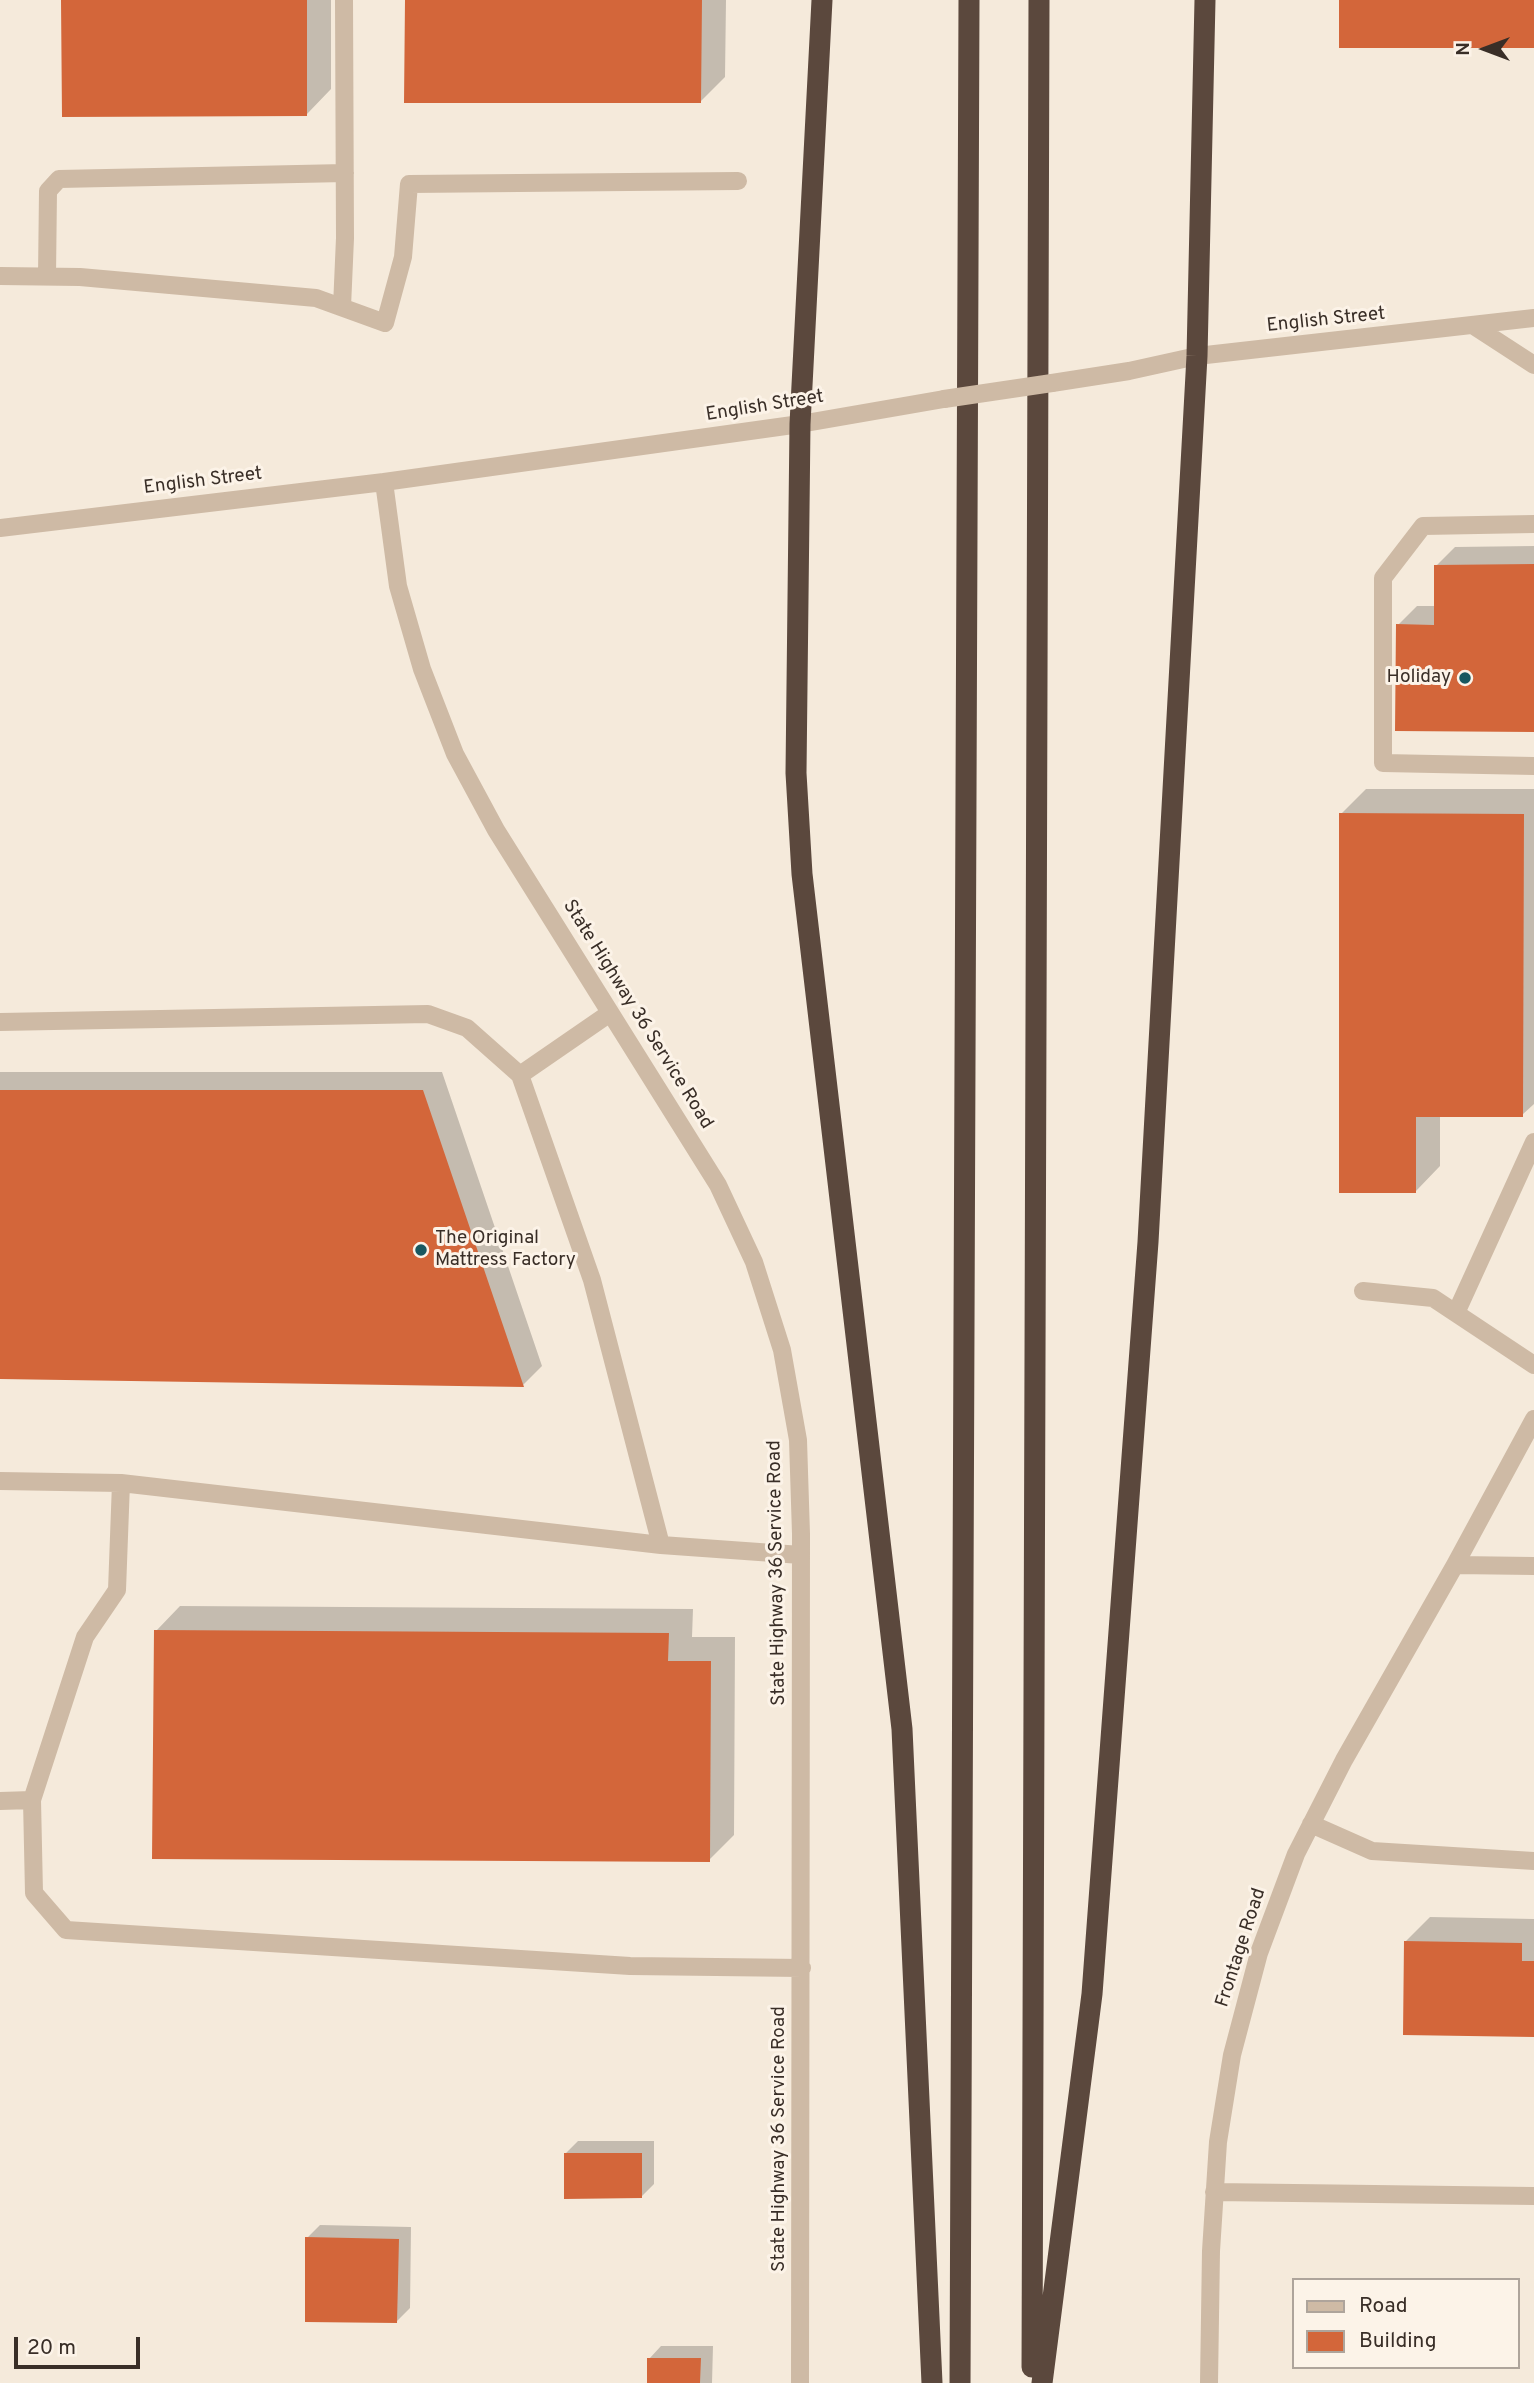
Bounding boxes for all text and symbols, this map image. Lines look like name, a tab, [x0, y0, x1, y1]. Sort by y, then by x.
north arrow	[1450, 14, 1520, 84]
text: N	[1452, 42, 1476, 56]
street label: English Street	[1266, 303, 1386, 339]
street label: English Street	[704, 386, 826, 428]
street label: English Street	[142, 463, 264, 501]
place label: Holiday	[1387, 667, 1451, 689]
marker: Holiday	[1457, 670, 1473, 686]
street label: State Highway 36 Service Road	[557, 896, 717, 1134]
place label: The Original Mattress Factory	[435, 1228, 576, 1272]
marker: The Original Mattress Factory	[413, 1242, 429, 1258]
street label: State Highway 36 Service Road	[764, 1440, 792, 1706]
street label: Frontage Road	[1212, 1886, 1272, 2010]
street label: State Highway 36 Service Road	[769, 2006, 791, 2272]
legend	[1292, 2278, 1520, 2369]
text: Road	[1359, 2293, 1408, 2320]
scale bar	[18, 2324, 144, 2368]
text: Building	[1359, 2328, 1437, 2355]
text: 20 m	[27, 2335, 76, 2362]

